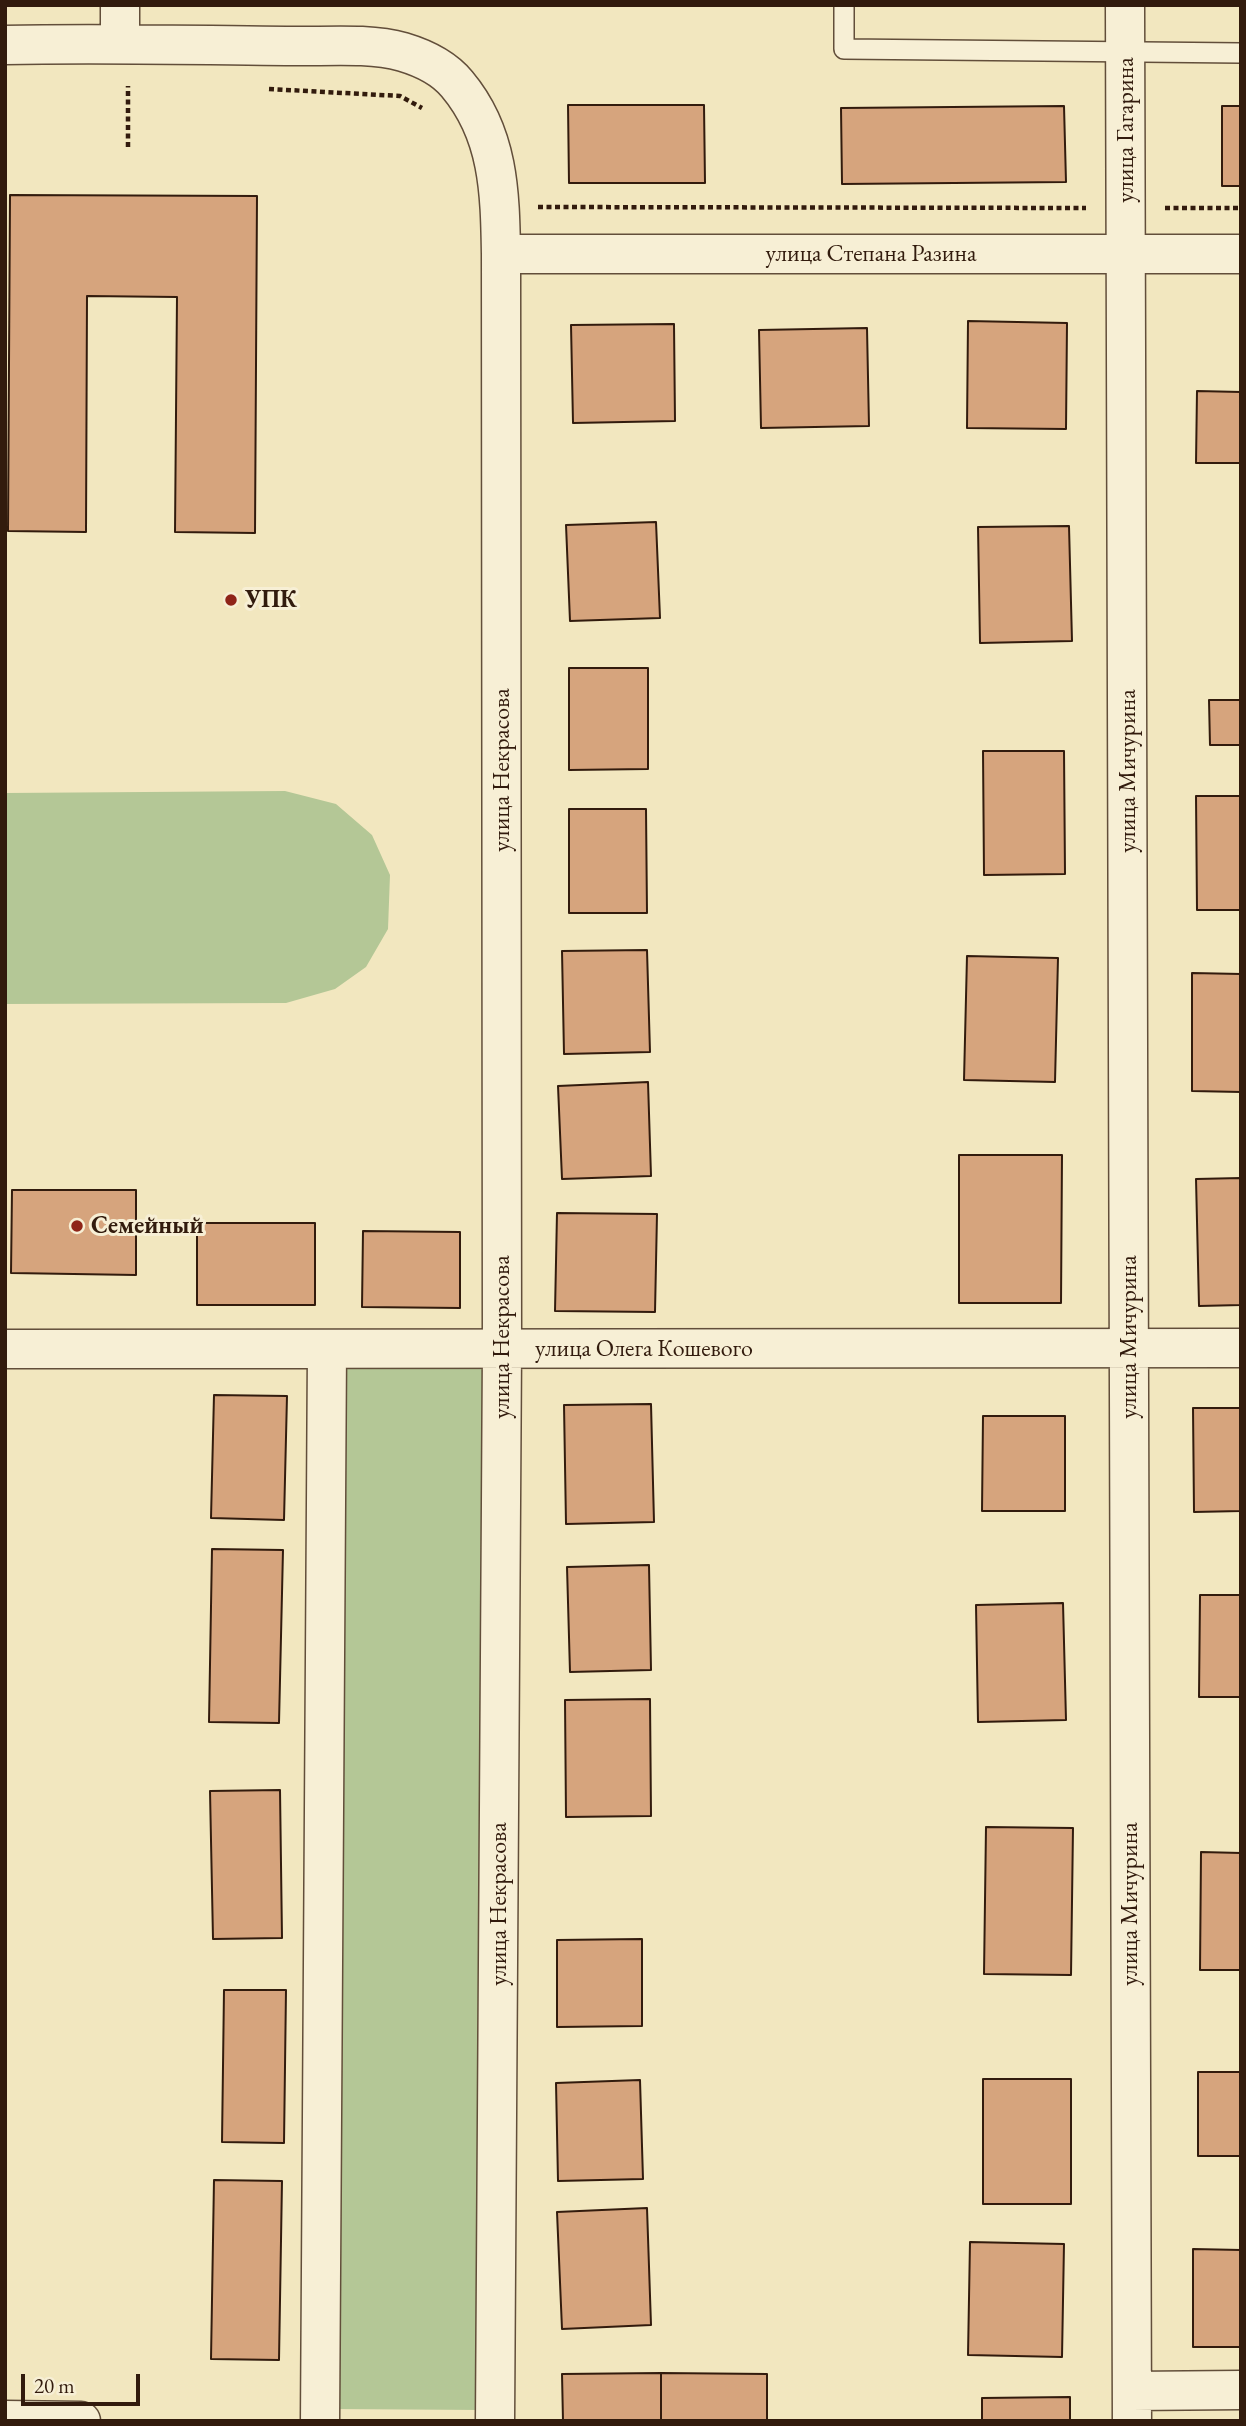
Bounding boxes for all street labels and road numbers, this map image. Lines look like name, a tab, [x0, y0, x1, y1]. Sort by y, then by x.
street label: улица Гагарина	[1112, 57, 1140, 203]
street label: улица Степана Разина	[766, 240, 976, 268]
street label: улица Некрасова	[488, 688, 516, 852]
street label: улица Мичурина	[1114, 689, 1142, 853]
street label: улица Некрасова	[488, 1255, 516, 1419]
street label: улица Мичурина	[1115, 1255, 1143, 1419]
street label: улица Олега Кошевого	[535, 1335, 753, 1363]
street label: улица Некрасова	[485, 1822, 513, 1986]
street label: улица Мичурина	[1116, 1822, 1144, 1986]

